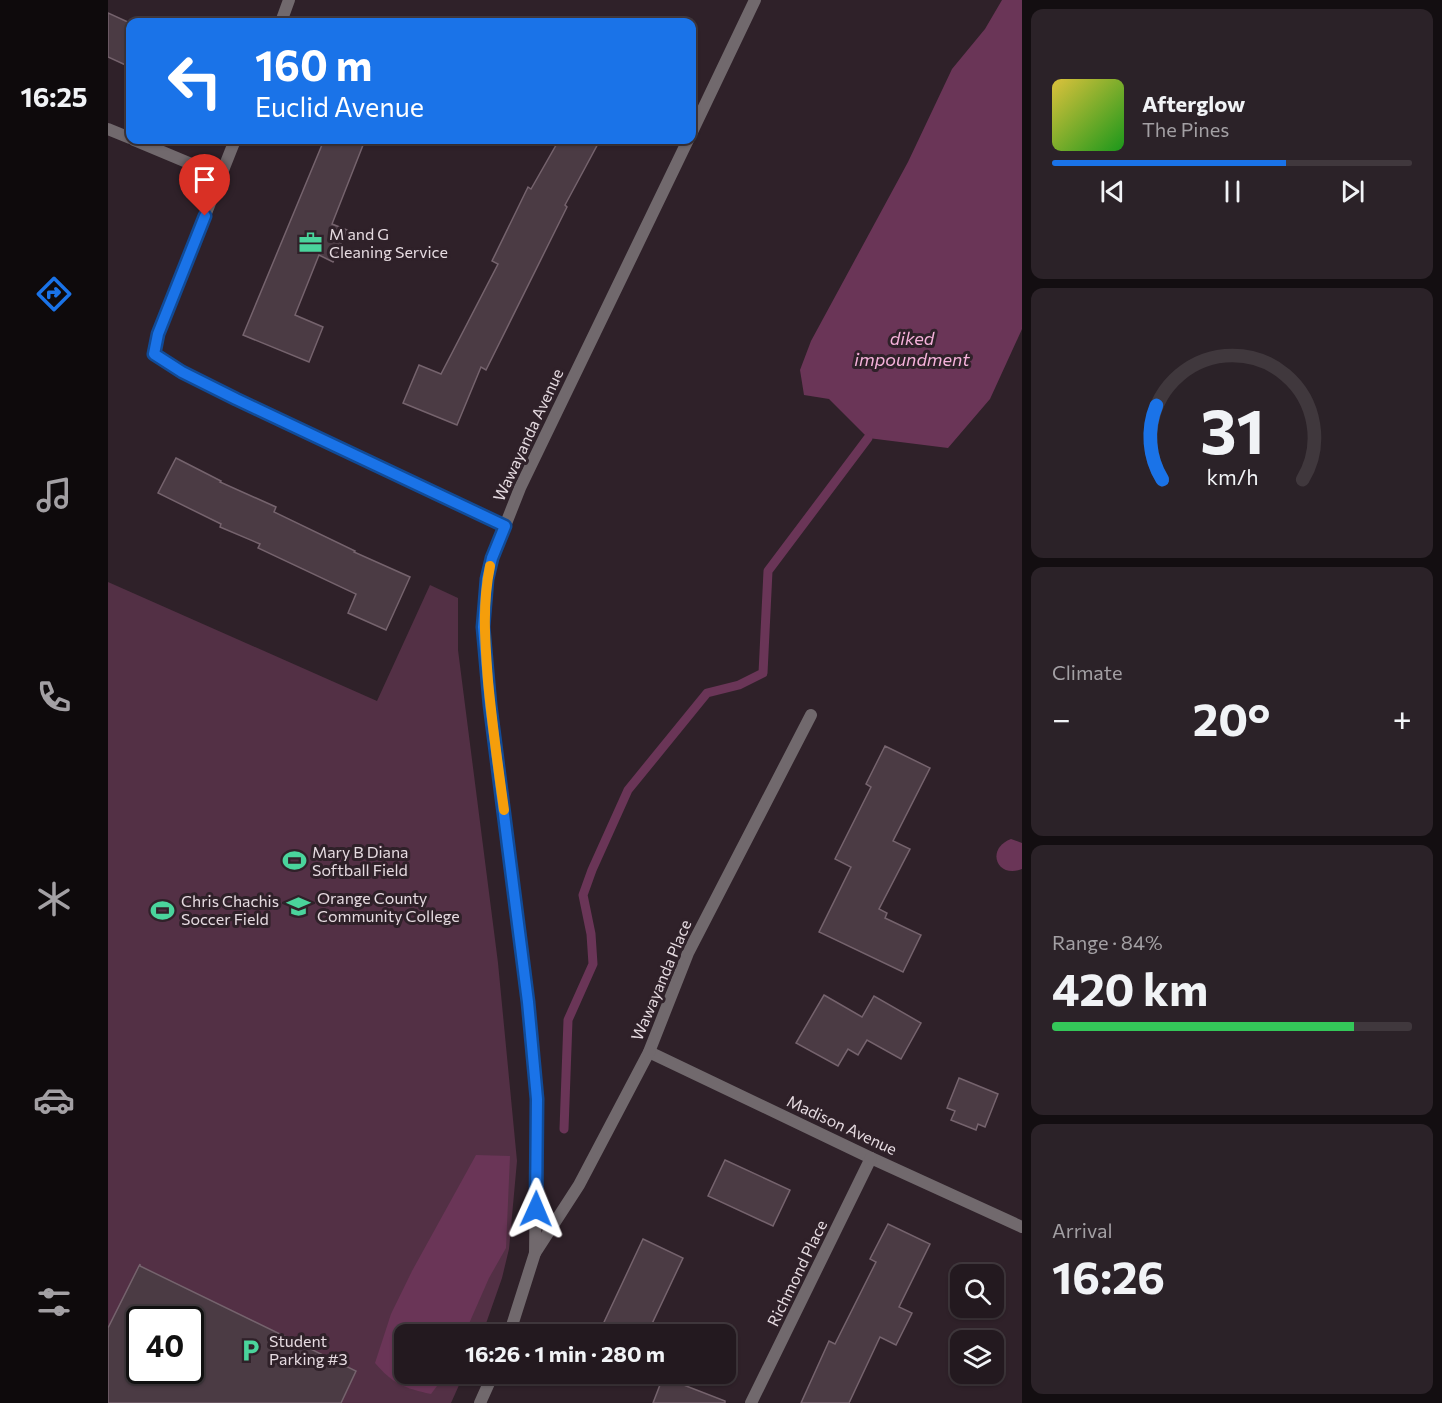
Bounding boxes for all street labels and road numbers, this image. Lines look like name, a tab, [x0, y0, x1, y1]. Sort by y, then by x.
street label: Wawayanda Avenue	[488, 365, 567, 504]
street label: Wawayanda Place	[626, 916, 695, 1043]
street label: Madison Avenue	[784, 1091, 900, 1158]
street label: Richmond Place	[763, 1217, 830, 1329]

